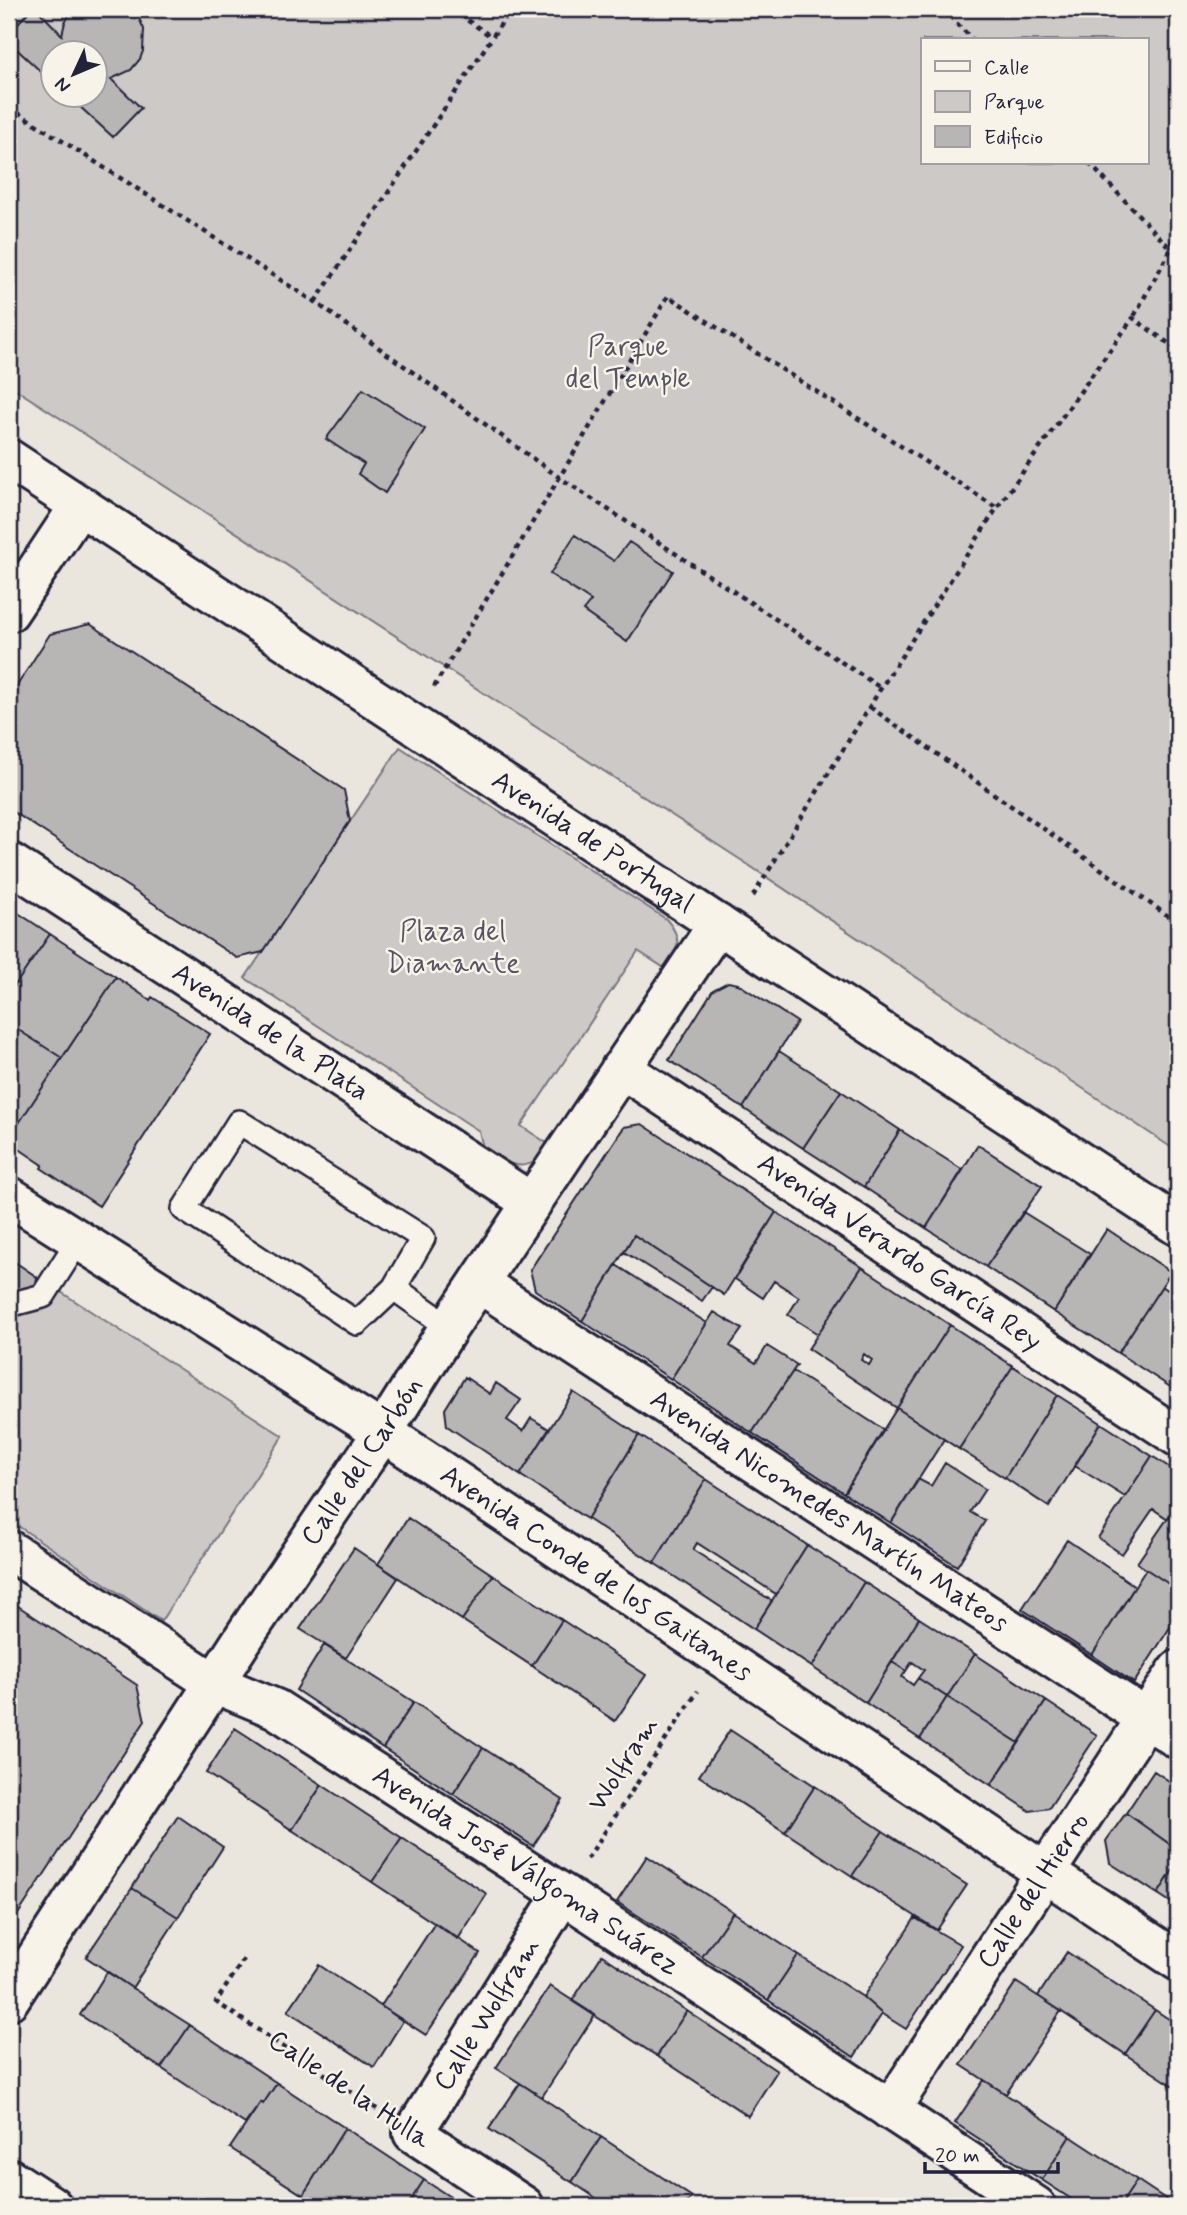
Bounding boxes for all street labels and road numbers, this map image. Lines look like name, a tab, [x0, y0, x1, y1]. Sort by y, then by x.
street label: Avenida de Portugal	[484, 762, 701, 922]
street label: Avenida de la Plata	[165, 955, 376, 1110]
street label: Avenida Verardo García Rey	[750, 1145, 1049, 1360]
street label: Calle del Carbón	[293, 1370, 431, 1553]
street label: Avenida Nicomedes Martín Mateos	[643, 1381, 1015, 1642]
street label: Avenida Conde de los Gaitanes	[433, 1456, 759, 1691]
street label: Wolfram	[580, 1709, 668, 1819]
street label: Avenida José Válgoma Suárez	[365, 1757, 686, 1984]
street label: Calle del Hierro	[969, 1805, 1098, 1976]
street label: Calle Wolfram	[425, 1930, 550, 2098]
street label: Calle de la Hulla	[260, 2022, 438, 2158]

